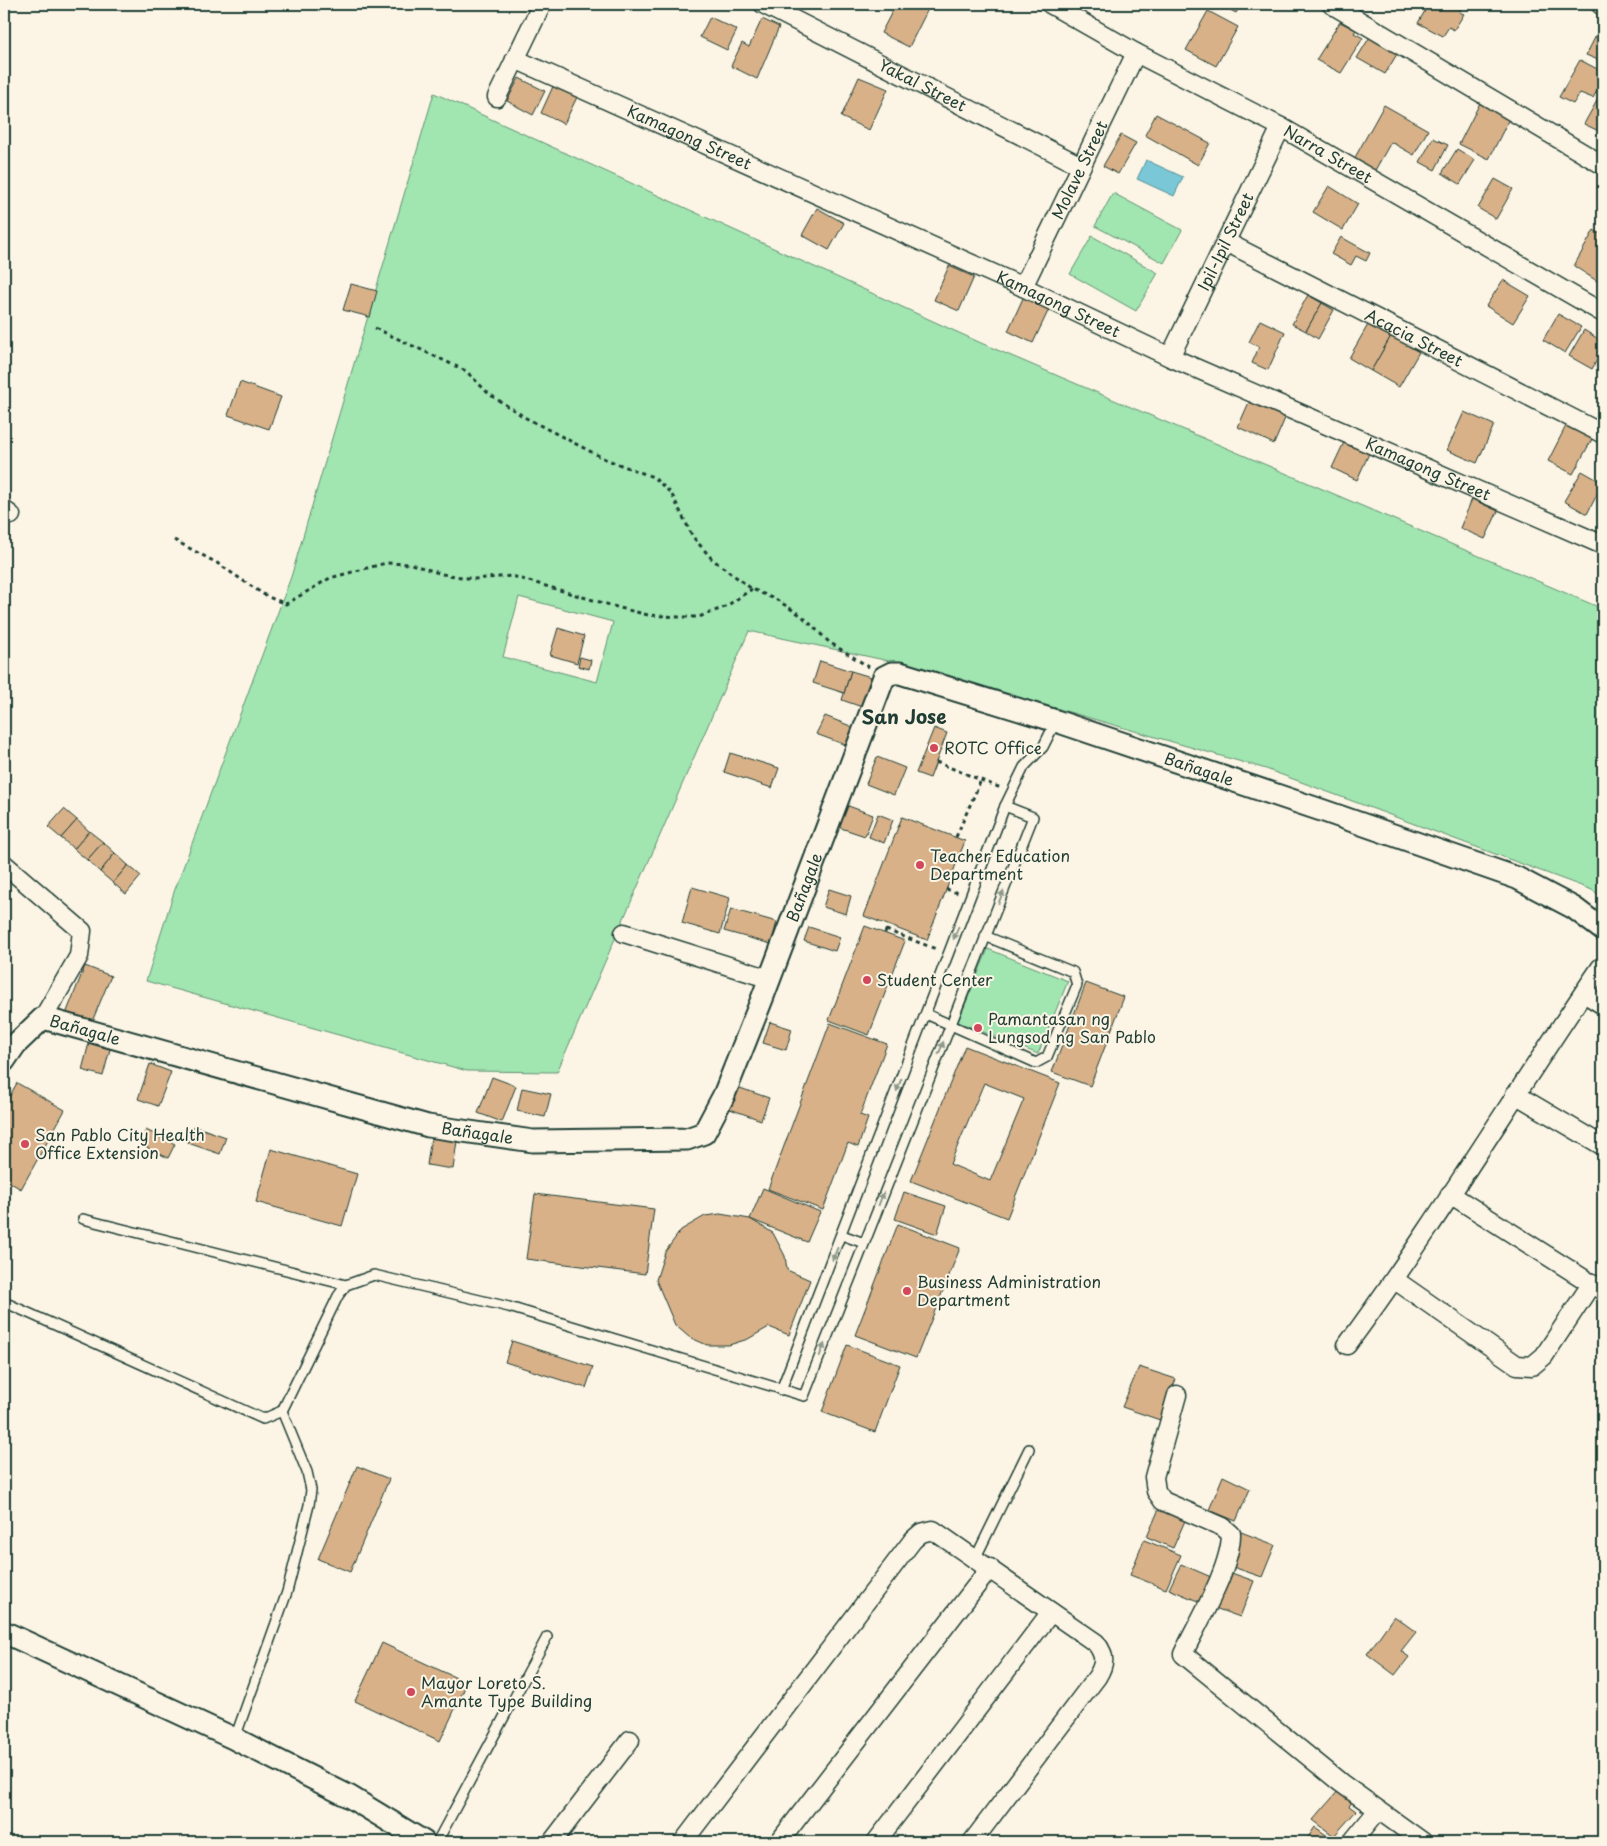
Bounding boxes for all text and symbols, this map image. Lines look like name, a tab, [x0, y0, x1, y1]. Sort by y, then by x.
street label: Yakal Street	[875, 52, 971, 117]
street label: Kamagong Street	[624, 98, 756, 175]
street label: Molave Street	[1045, 116, 1113, 223]
street label: Narra Street	[1280, 118, 1378, 189]
street label: Ipil-Ipil Street	[1191, 188, 1259, 295]
street label: Kamagong Street	[993, 264, 1125, 343]
street label: Acacia Street	[1361, 302, 1468, 372]
street label: Kamagong Street	[1362, 430, 1495, 506]
district label: San Jose	[861, 702, 947, 730]
place label: ROTC Office	[944, 735, 1042, 759]
marker: ROTC Office	[928, 742, 940, 754]
street label: Bañagale	[1161, 745, 1238, 791]
place label: Teacher Education Department	[930, 843, 1070, 885]
street label: Bañagale	[779, 849, 827, 925]
marker: Teacher Education Department	[914, 859, 926, 871]
one-way arrow	[997, 889, 1005, 904]
one-way arrow	[952, 926, 960, 941]
place label: Student Center	[877, 967, 993, 991]
marker: Student Center	[861, 974, 873, 986]
place label: Pamantasan ng Lungsod ng San Pablo	[988, 1006, 1156, 1048]
street label: Bañagale	[47, 1008, 123, 1050]
marker: Pamantasan ng Lungsod ng San Pablo	[972, 1022, 984, 1034]
one-way arrow	[937, 1041, 945, 1055]
one-way arrow	[895, 1078, 902, 1093]
street label: Bañagale	[440, 1115, 515, 1149]
place label: San Pablo City Health Office Extension	[35, 1122, 205, 1164]
marker: San Pablo City Health Office Extension	[19, 1138, 31, 1150]
one-way arrow	[878, 1192, 886, 1206]
one-way arrow	[831, 1246, 838, 1261]
place label: Business Administration Department	[917, 1269, 1101, 1311]
marker: Business Administration Department	[901, 1285, 913, 1297]
one-way arrow	[818, 1342, 826, 1357]
place label: Mayor Loreto S. Amante Type Building	[421, 1670, 592, 1712]
marker: Mayor Loreto S. Amante Type Building	[405, 1686, 417, 1698]

